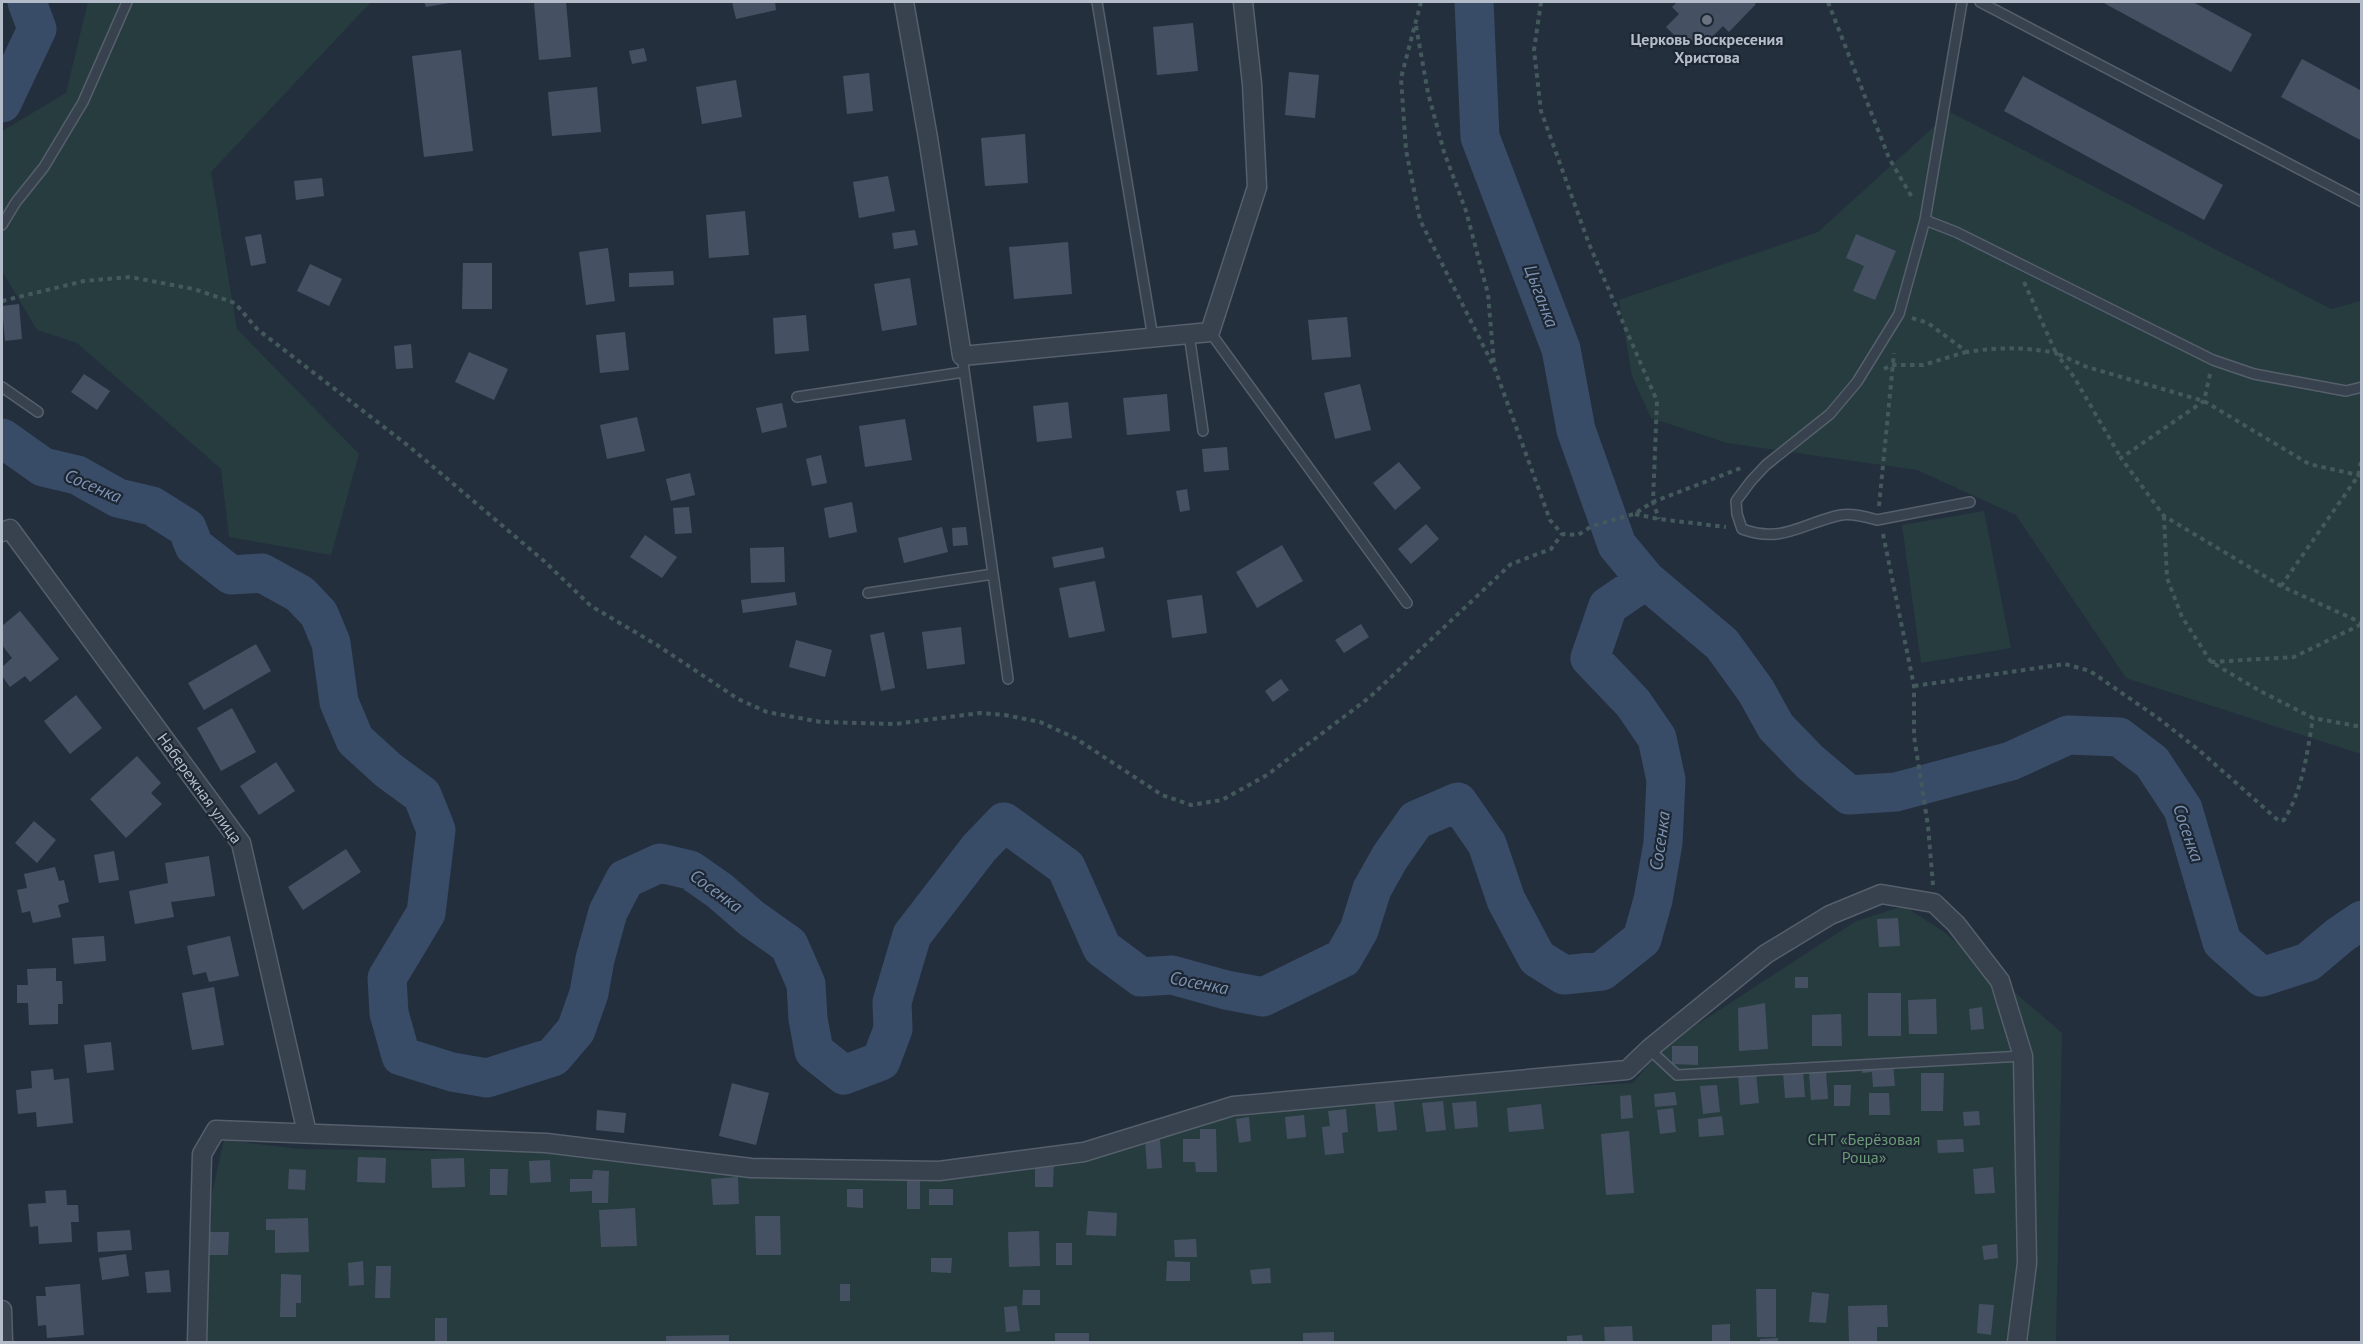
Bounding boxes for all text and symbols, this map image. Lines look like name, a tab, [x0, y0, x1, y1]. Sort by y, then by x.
marker: Церковь Воскресения Христова	[1700, 13, 1714, 27]
place label: Церковь Воскресения Христова	[1631, 29, 1783, 67]
water label: Цыганка	[1519, 261, 1564, 331]
water label: Сосенка	[61, 463, 125, 508]
street label: Набережная улица	[153, 729, 247, 847]
water label: Сосенка	[2168, 801, 2209, 865]
water label: Сосенка	[1644, 810, 1675, 872]
water label: Сосенка	[685, 864, 747, 918]
water label: Сосенка	[1168, 966, 1231, 1000]
park label: СНТ «Берёзовая Роща»	[1808, 1129, 1920, 1167]

